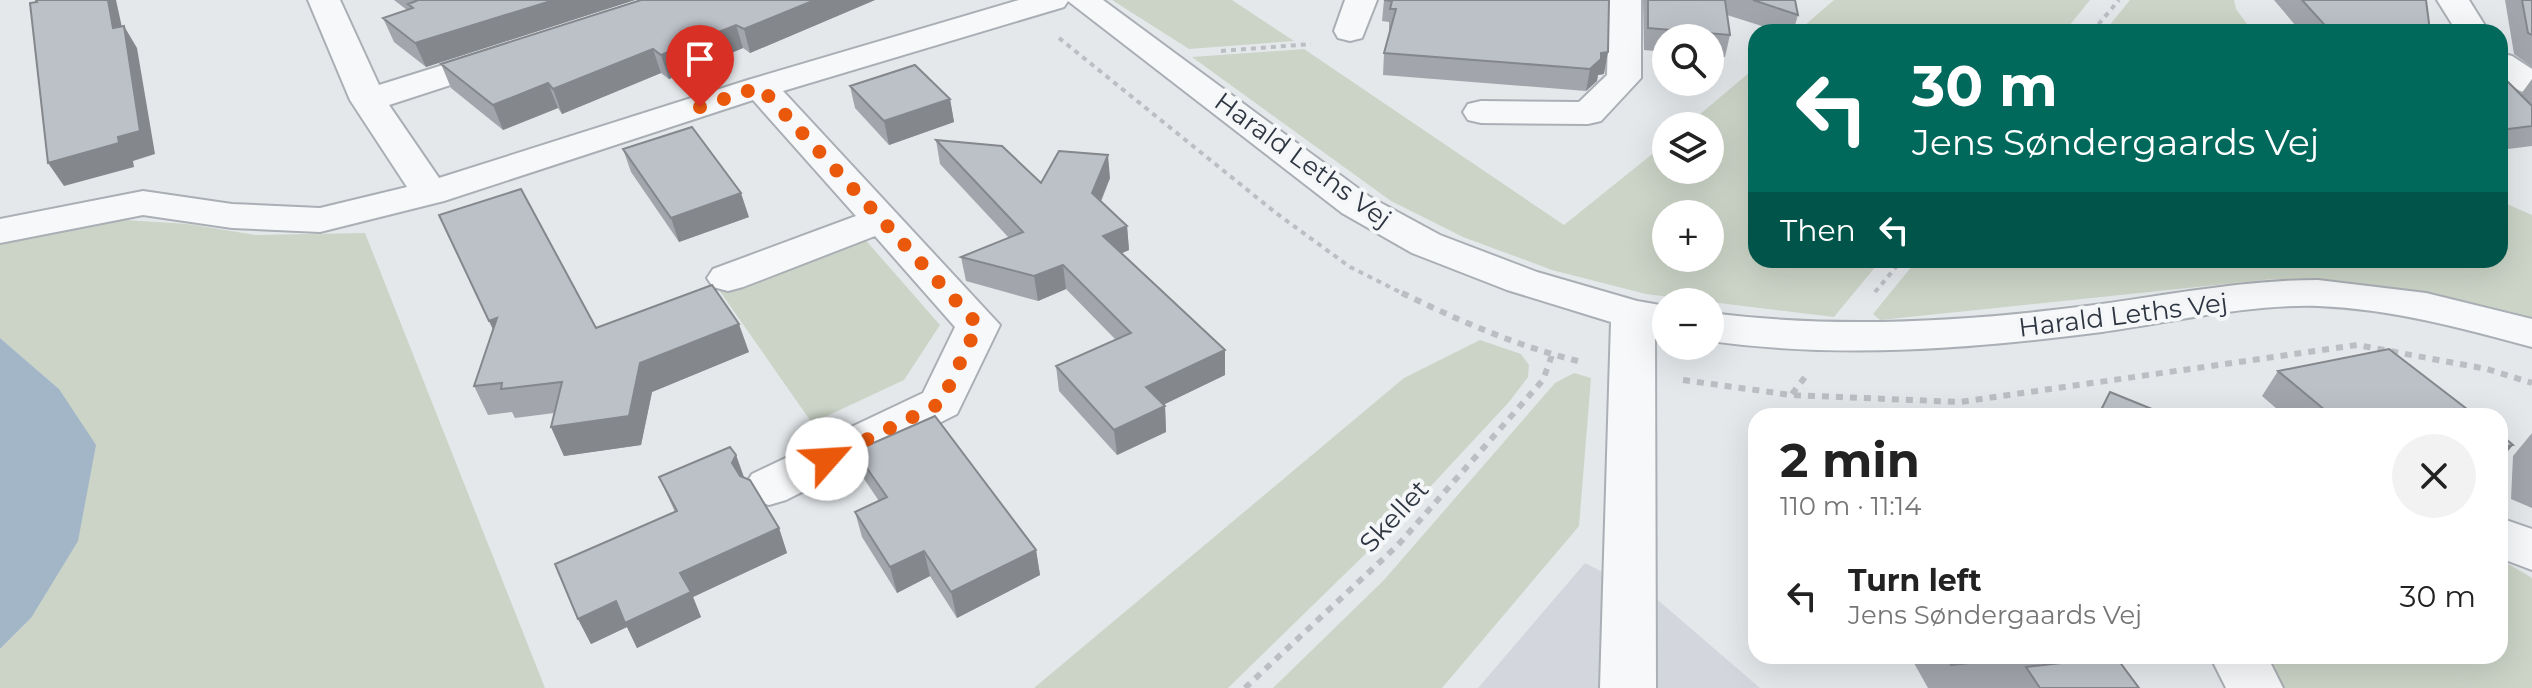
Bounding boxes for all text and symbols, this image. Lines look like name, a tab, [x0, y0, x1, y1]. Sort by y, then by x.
map controls	[1652, 24, 1724, 360]
button: search	[1652, 24, 1724, 96]
pin	[666, 25, 734, 107]
icon: arrive	[678, 37, 722, 81]
text: 30 m	[1912, 52, 2058, 120]
icon: left	[1780, 56, 1884, 160]
street label: Harald Leths Vej	[1208, 85, 1398, 235]
button: layers	[1652, 112, 1724, 184]
text: Jens Søndergaards Vej	[1912, 120, 2319, 164]
button: +	[1652, 200, 1724, 272]
icon: left	[1872, 208, 1916, 252]
text: Then	[1780, 212, 1856, 249]
street label: Harald Leths Vej	[2017, 286, 2229, 344]
button: −	[1652, 288, 1724, 360]
position arrow	[785, 417, 869, 501]
text: 2 min	[1780, 431, 1920, 489]
button: close	[2392, 434, 2476, 518]
street label: Skellet	[1353, 473, 1435, 559]
text: 110 m · 11:14	[1780, 490, 1921, 522]
text: Turn left	[1848, 562, 1981, 599]
icon: left	[1780, 574, 1824, 618]
text: 30 m	[2400, 578, 2476, 615]
text: Jens Søndergaards Vej	[1848, 599, 2142, 631]

